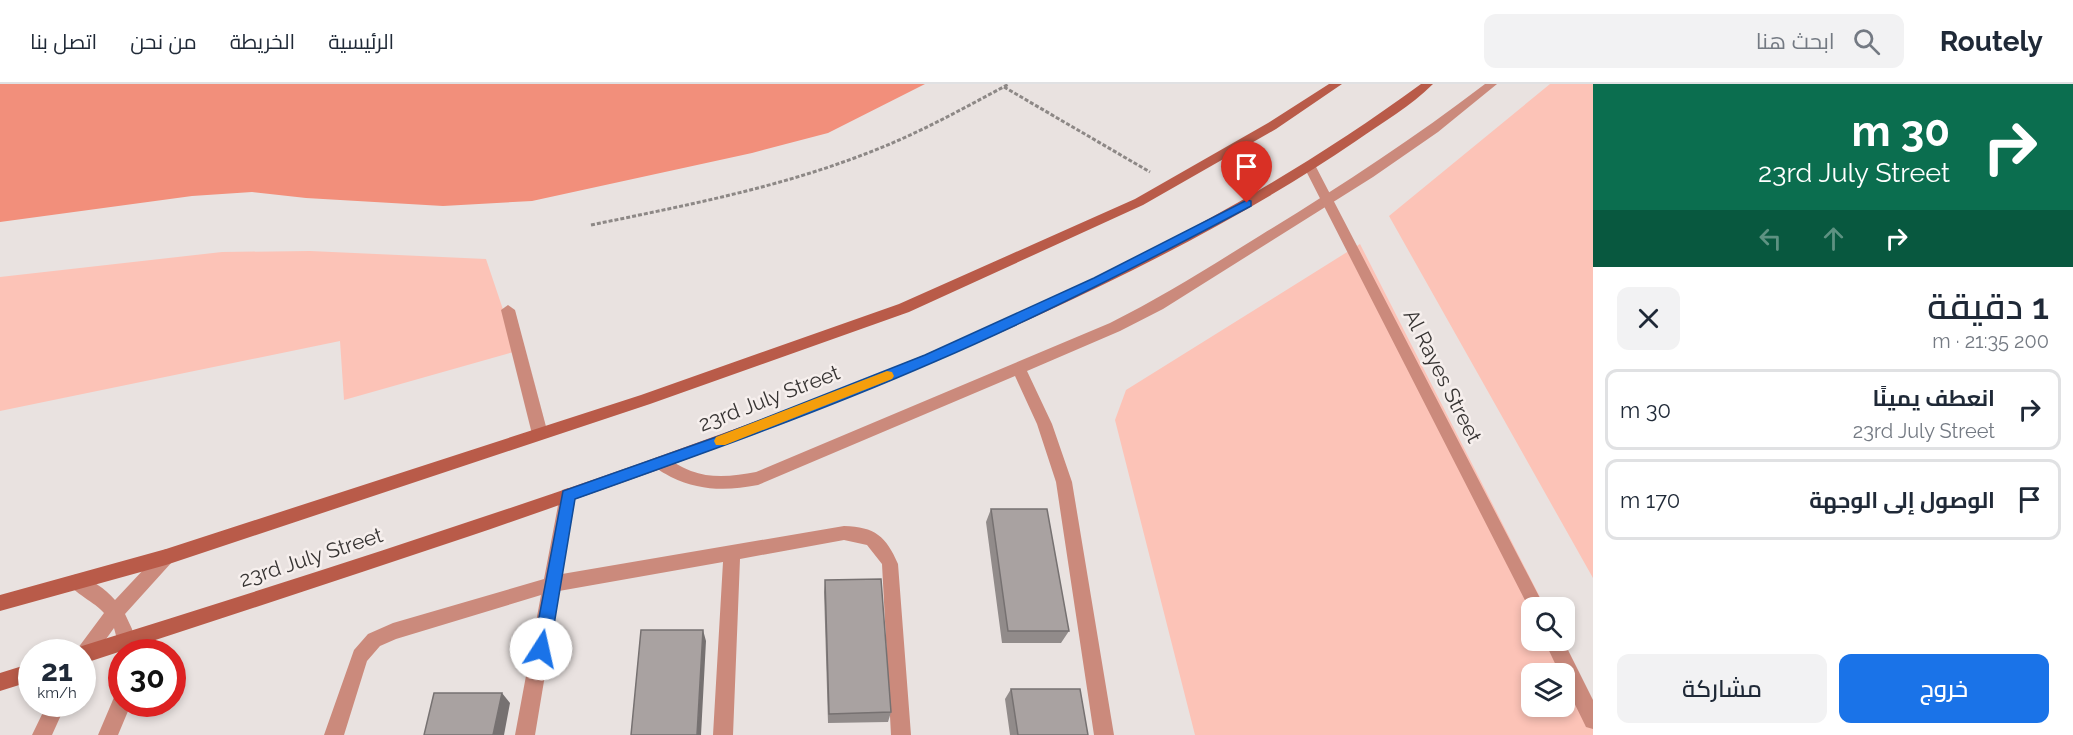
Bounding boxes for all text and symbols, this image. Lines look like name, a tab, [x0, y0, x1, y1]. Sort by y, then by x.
search box	[1484, 14, 1904, 68]
icon: search	[1850, 25, 1883, 58]
text: Routely	[1940, 25, 2043, 58]
text: ابحث هنا	[1756, 28, 1835, 54]
text: اتصل بنا	[30, 29, 97, 54]
text: من نحن	[130, 29, 197, 54]
text: الخريطة	[230, 29, 295, 54]
text: الرئيسية	[328, 29, 394, 54]
text: 30 m	[1852, 107, 1950, 156]
icon: right	[1971, 108, 2049, 186]
pin	[1221, 141, 1272, 203]
icon: arrive	[1230, 150, 1263, 183]
text: 23rd July Street	[1758, 157, 1950, 188]
icon: left	[1754, 222, 1787, 255]
icon: ahead	[1817, 222, 1850, 255]
icon: right	[1880, 222, 1913, 255]
text: 1 دقيقة	[1927, 285, 2049, 327]
button: close	[1617, 287, 1680, 350]
street label: Al Rayes Street	[1399, 305, 1487, 447]
text: 200 m · 21:35	[1932, 329, 2049, 353]
street label: 23rd July Street	[695, 360, 843, 436]
text: انعطف يمينًا	[1872, 385, 1995, 411]
icon: right	[2013, 393, 2046, 426]
text: 30 m	[1620, 397, 1671, 423]
text: 23rd July Street	[1853, 419, 1995, 443]
icon: arrive	[2013, 483, 2046, 516]
text: 170 m	[1620, 487, 1680, 513]
text: الوصول إلى الوجهة	[1809, 487, 1995, 513]
street label: 23rd July Street	[236, 522, 386, 592]
map controls	[1521, 597, 1575, 717]
button: search	[1521, 597, 1575, 651]
position arrow	[509, 617, 573, 681]
speed limit sign: 30	[108, 639, 186, 717]
text: 21	[41, 653, 73, 688]
button: مشاركة	[1617, 654, 1827, 723]
button: خروج	[1839, 654, 2049, 723]
button: layers	[1521, 663, 1575, 717]
text: km/h	[37, 684, 77, 702]

